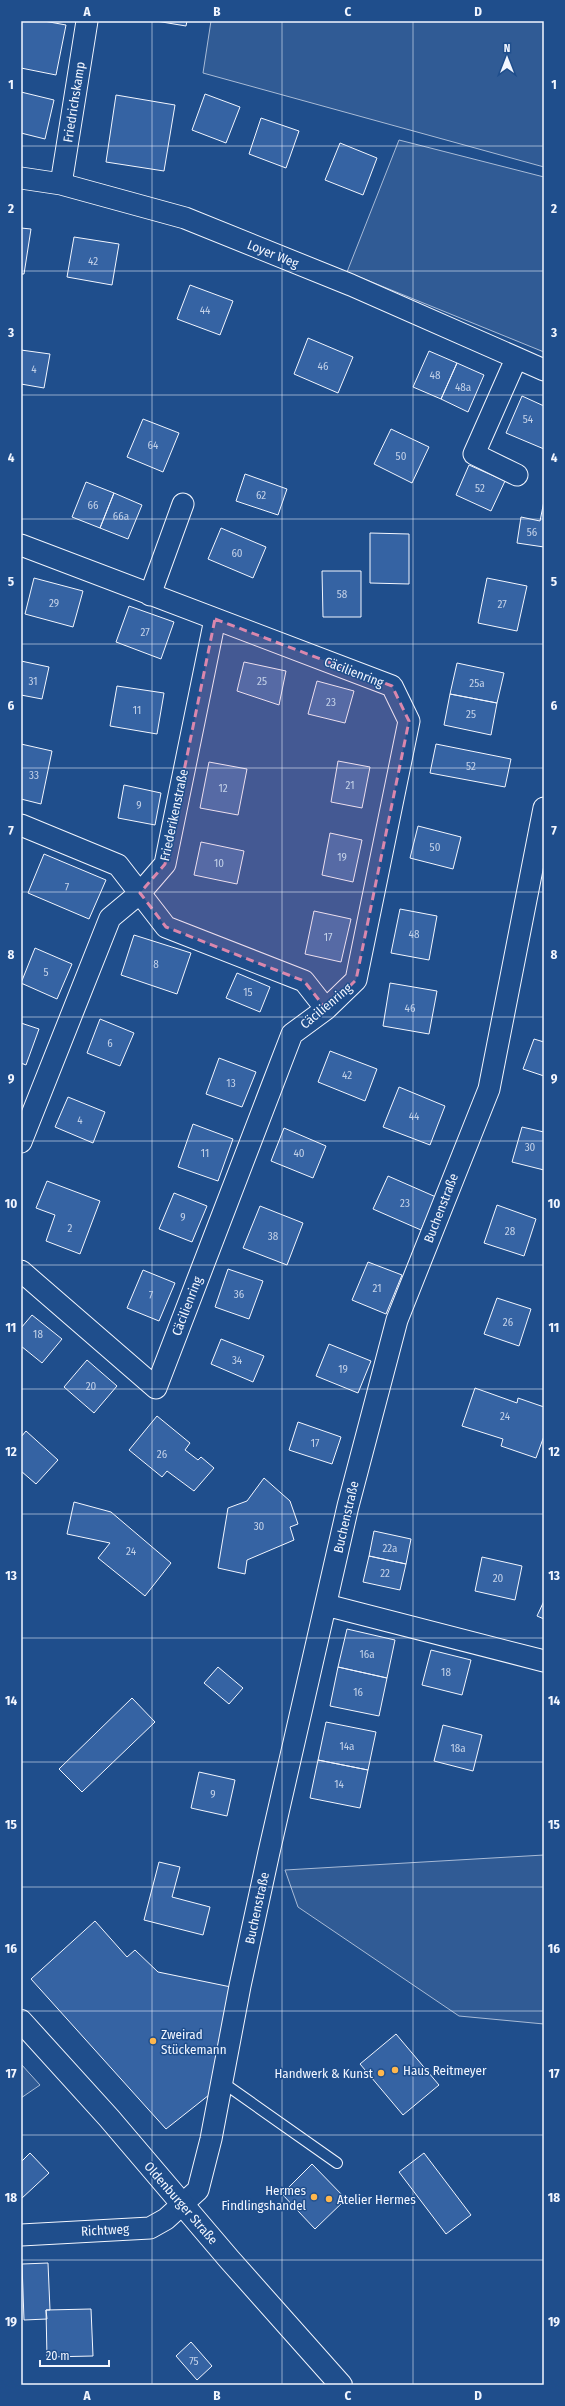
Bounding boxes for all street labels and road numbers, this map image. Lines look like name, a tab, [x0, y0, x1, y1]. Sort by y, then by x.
street label: Friedrichskamp	[60, 61, 88, 143]
street label: Loyer Weg	[245, 237, 302, 271]
street label: Cäcilienring	[322, 654, 387, 691]
street label: Friederikenstraße	[157, 768, 191, 862]
street label: Cäcilienring	[297, 980, 355, 1032]
street label: Buchenstraße	[421, 1171, 461, 1245]
street label: Cäcilienring	[169, 1273, 206, 1338]
street label: Buchenstraße	[330, 1480, 362, 1554]
street label: Buchenstraße	[242, 1871, 272, 1945]
street label: Oldenburger Straße	[141, 2159, 221, 2247]
street label: Richtweg	[81, 2221, 130, 2239]

